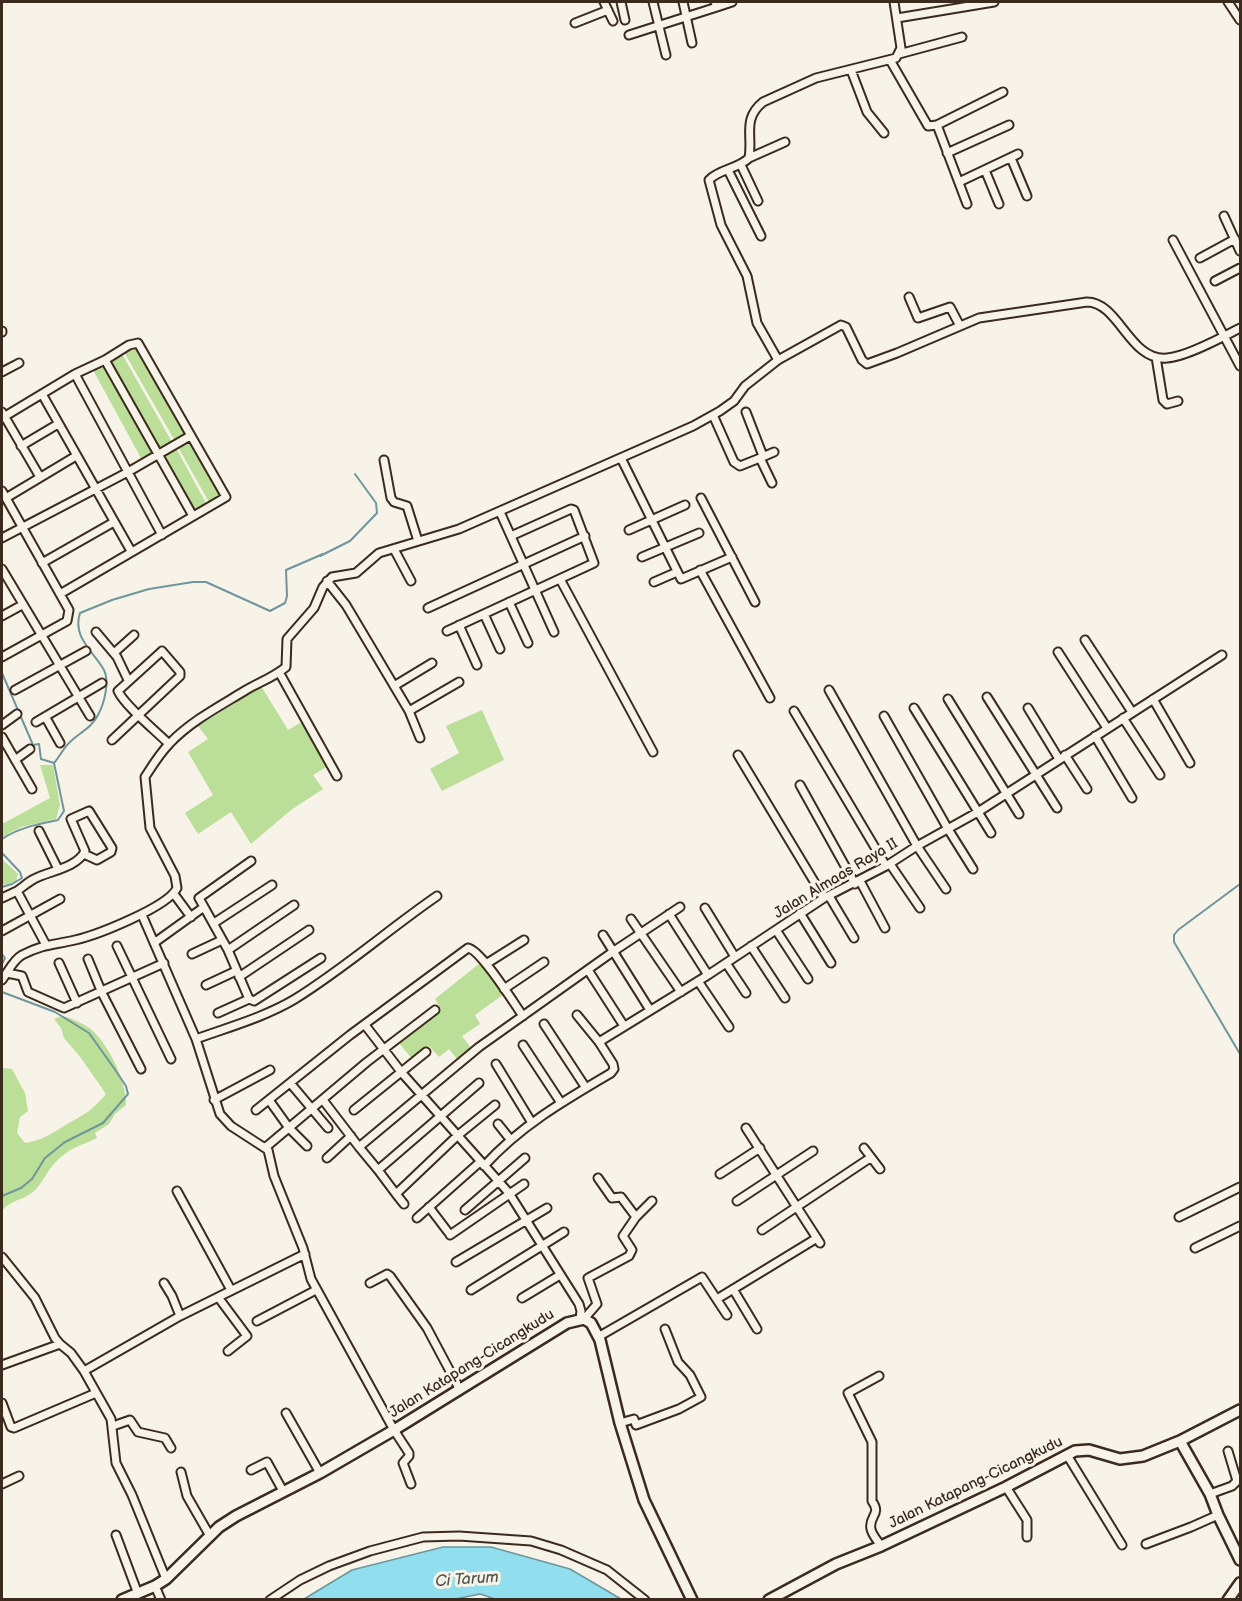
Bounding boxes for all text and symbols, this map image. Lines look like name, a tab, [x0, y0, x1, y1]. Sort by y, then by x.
street label: Jalan Almaas Raya II	[771, 835, 901, 923]
street label: Jalan Katapang-Cicangkudu	[386, 1306, 558, 1422]
street label: Jalan Katapang-Cicangkudu	[886, 1433, 1066, 1533]
water label: Ci Tarum	[435, 1568, 499, 1592]

